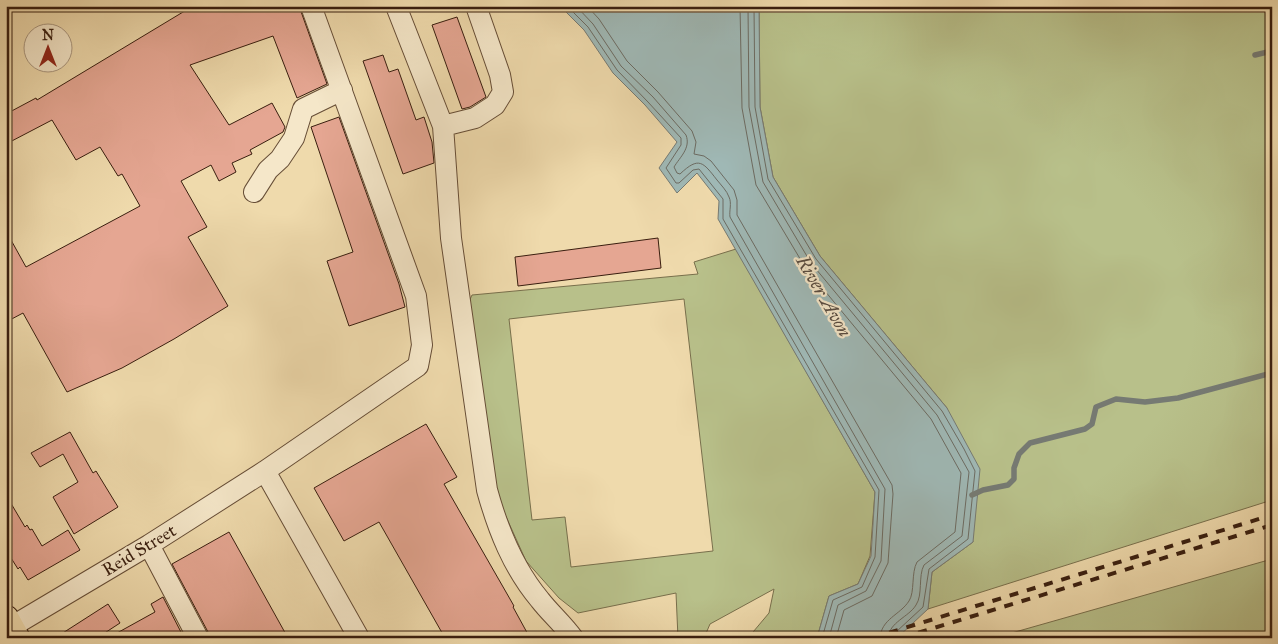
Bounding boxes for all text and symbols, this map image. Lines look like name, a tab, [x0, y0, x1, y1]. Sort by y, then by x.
north arrow	[22, 22, 72, 72]
text: N	[42, 27, 54, 44]
water label: River Avon	[791, 250, 857, 341]
street label: Reid Street	[98, 519, 181, 581]

